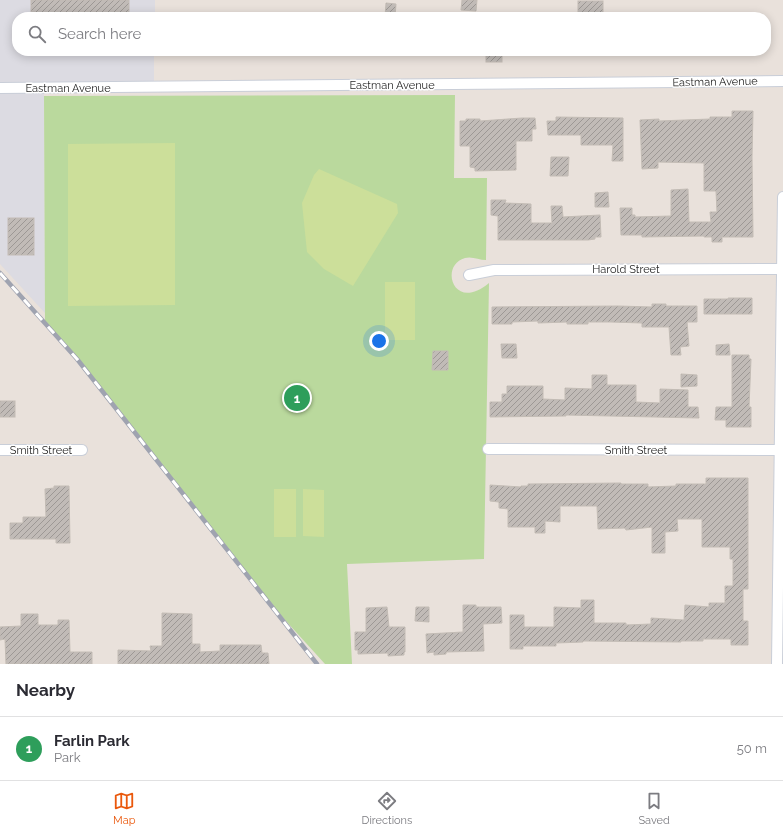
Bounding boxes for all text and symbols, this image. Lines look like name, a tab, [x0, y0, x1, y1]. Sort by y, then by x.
search box	[12, 12, 771, 56]
icon: search	[26, 23, 48, 45]
text: Search here	[58, 25, 141, 43]
street label: Eastman Avenue	[672, 75, 758, 89]
street label: Eastman Avenue	[349, 79, 435, 92]
street label: Eastman Avenue	[25, 82, 111, 95]
street label: Harold Street	[592, 263, 660, 276]
your location	[369, 331, 389, 351]
pin: 1	[284, 383, 310, 413]
street label: Smith Street	[10, 444, 73, 457]
street label: Smith Street	[605, 444, 668, 457]
text: Nearby	[16, 680, 75, 700]
text: Farlin Park	[54, 732, 130, 750]
text: 1	[26, 741, 32, 756]
text: 50 m	[737, 741, 767, 756]
text: Park	[54, 750, 81, 765]
tab: Map	[113, 790, 135, 827]
tab: Directions	[362, 790, 412, 827]
tab: Saved	[638, 790, 670, 827]

